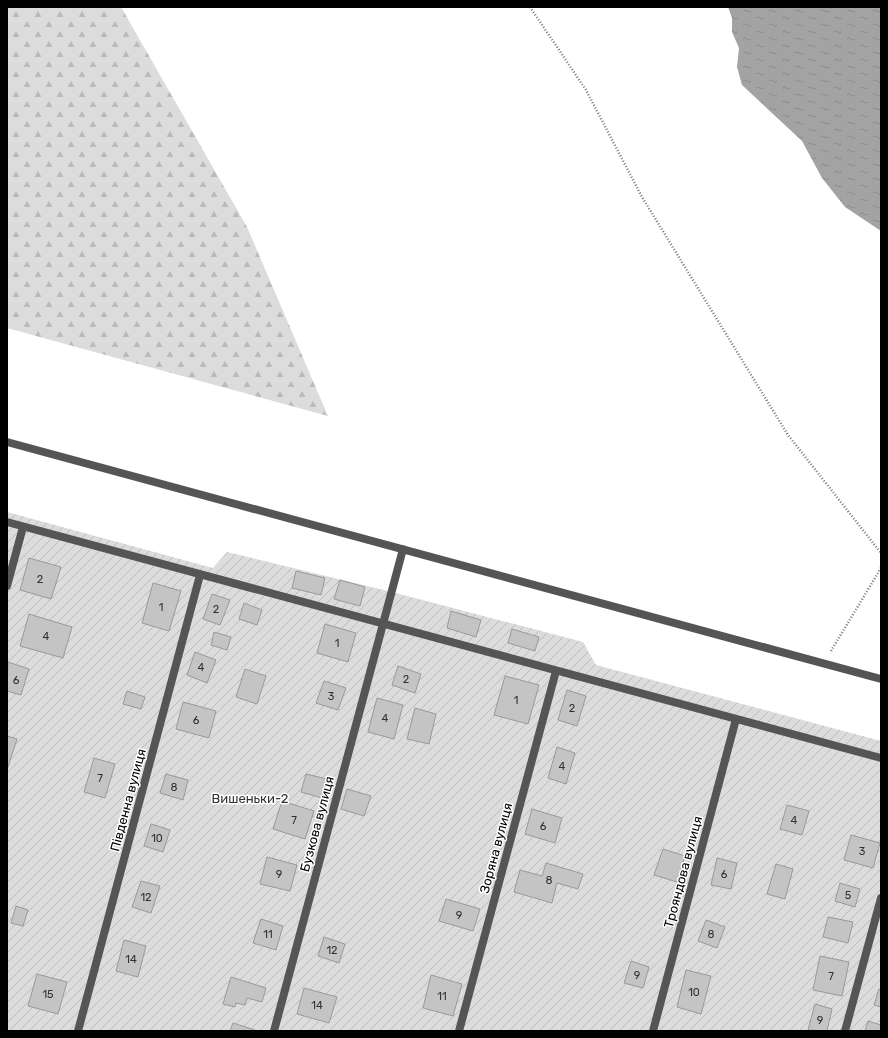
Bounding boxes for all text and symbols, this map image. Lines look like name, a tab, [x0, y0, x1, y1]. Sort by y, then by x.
house number: 2	[37, 573, 43, 586]
house number: 1	[159, 601, 163, 614]
house number: 2	[213, 603, 219, 616]
house number: 4	[43, 630, 50, 643]
house number: 1	[335, 637, 339, 650]
house number: 4	[198, 661, 205, 674]
house number: 2	[403, 673, 409, 686]
house number: 6	[13, 674, 20, 687]
house number: 3	[328, 690, 335, 703]
house number: 1	[514, 694, 518, 707]
house number: 2	[569, 702, 575, 715]
house number: 4	[382, 712, 389, 725]
house number: 6	[193, 714, 200, 727]
street label: Південна вулиця	[107, 747, 149, 853]
house number: 4	[559, 760, 566, 773]
house number: 7	[97, 772, 103, 785]
street label: Бузкова вулиця	[297, 775, 337, 873]
house number: 8	[171, 781, 178, 794]
park label: Вишеньки-2	[212, 791, 288, 806]
street label: Зоряна вулиця	[477, 801, 515, 895]
house number: 7	[291, 814, 297, 827]
street label: Трояндова вулиця	[661, 814, 705, 930]
house number: 4	[791, 814, 798, 827]
house number: 6	[540, 820, 547, 833]
house number: 10	[151, 832, 163, 845]
house number: 3	[859, 845, 866, 858]
house number: 9	[276, 868, 282, 881]
house number: 6	[721, 868, 728, 881]
house number: 8	[546, 874, 553, 887]
house number: 5	[845, 889, 852, 902]
house number: 12	[140, 891, 152, 904]
house number: 9	[456, 909, 462, 922]
house number: 11	[263, 928, 273, 941]
house number: 8	[708, 928, 715, 941]
house number: 12	[326, 944, 338, 957]
house number: 14	[125, 953, 137, 966]
house number: 9	[634, 969, 640, 982]
house number: 7	[828, 970, 834, 983]
house number: 10	[688, 986, 700, 999]
house number: 15	[42, 988, 54, 1001]
house number: 11	[437, 990, 447, 1003]
house number: 14	[311, 999, 323, 1012]
house number: 9	[817, 1014, 823, 1027]

